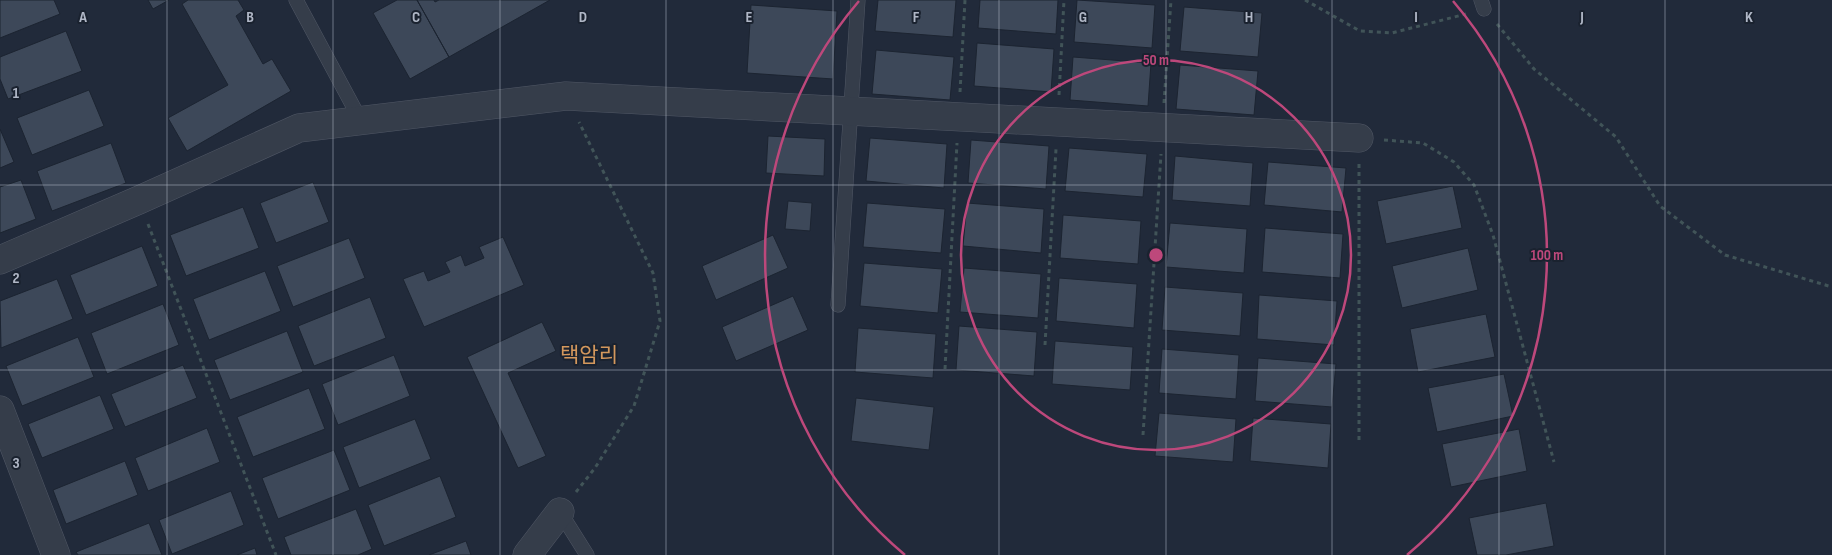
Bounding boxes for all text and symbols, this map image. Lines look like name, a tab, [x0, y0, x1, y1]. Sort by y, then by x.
text: A	[78, 8, 87, 27]
text: B	[246, 8, 254, 27]
text: C	[412, 8, 420, 27]
text: D	[579, 8, 587, 27]
text: E	[746, 8, 753, 27]
text: F	[913, 8, 920, 27]
text: G	[1079, 8, 1087, 27]
text: H	[1245, 8, 1253, 27]
text: I	[1414, 8, 1418, 27]
text: J	[1579, 8, 1584, 27]
text: K	[1745, 8, 1753, 27]
text: 50 m	[1143, 51, 1169, 70]
text: 1	[13, 84, 20, 103]
centre of rings	[1147, 246, 1165, 264]
text: 100 m	[1531, 246, 1563, 265]
text: 2	[12, 269, 20, 288]
district label: 택암리	[560, 343, 618, 368]
text: 3	[12, 454, 20, 473]

